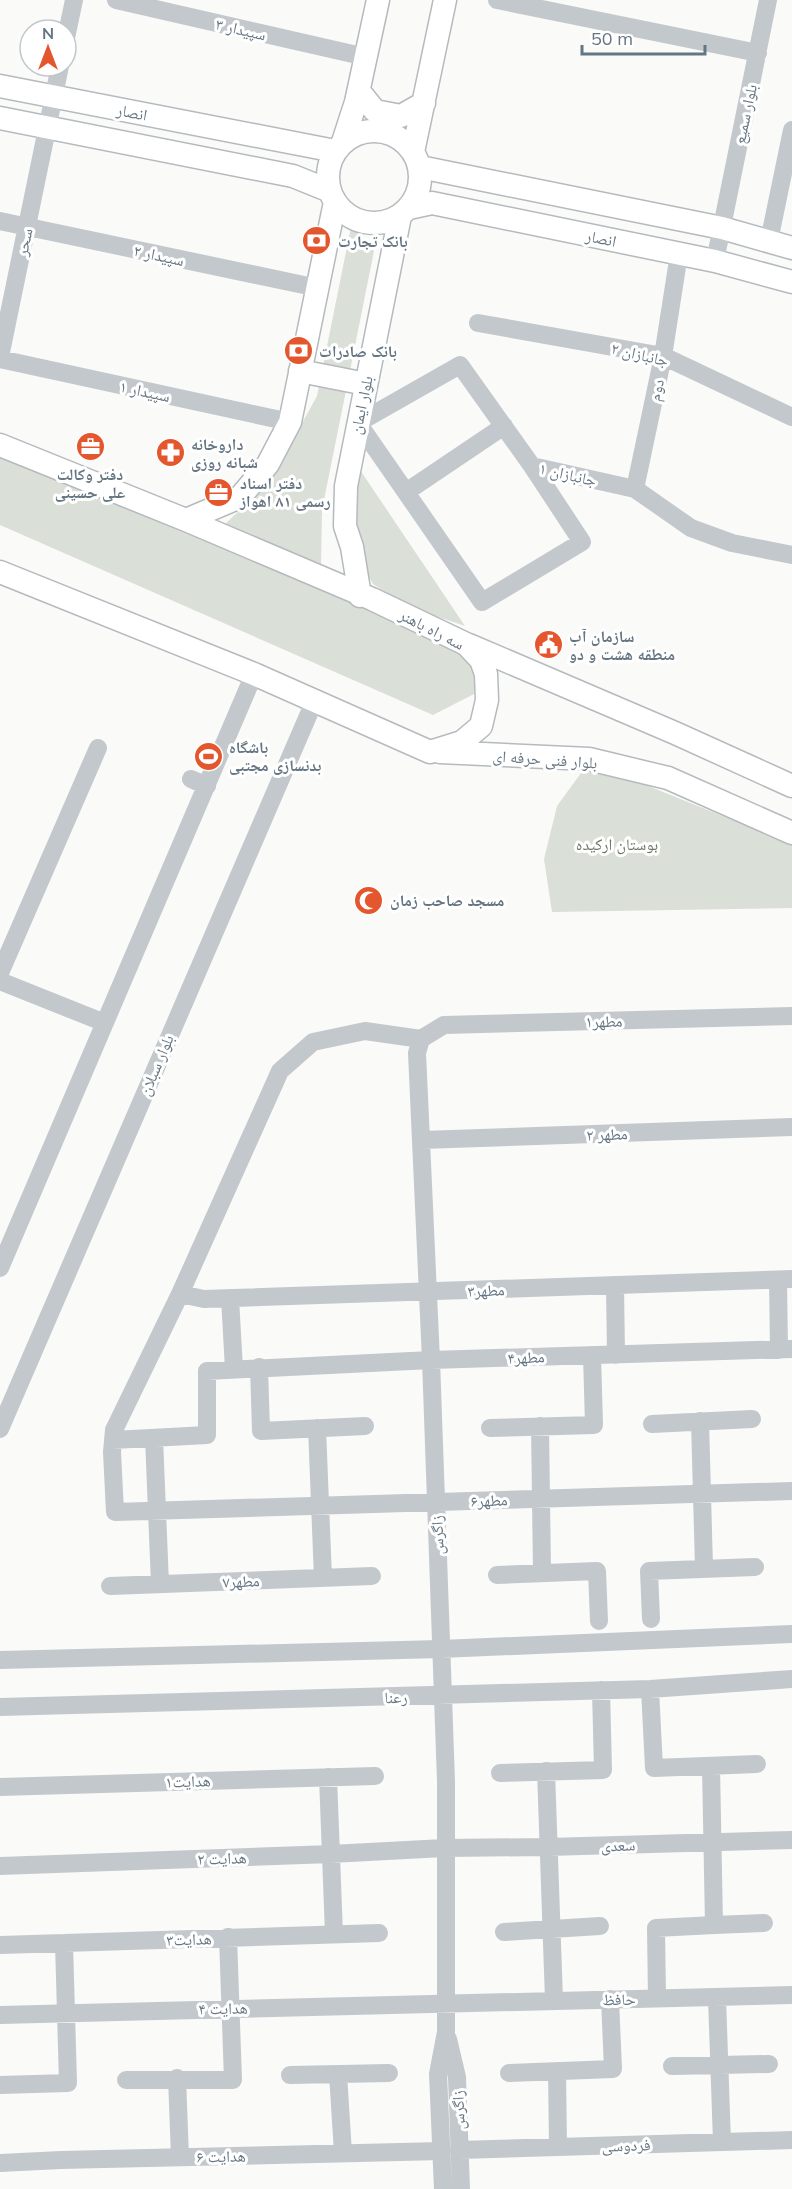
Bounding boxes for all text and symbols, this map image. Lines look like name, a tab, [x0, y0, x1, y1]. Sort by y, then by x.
street label: سپیدار ۳	[214, 14, 268, 45]
north arrow	[18, 18, 78, 78]
scale bar	[582, 18, 705, 56]
text: N	[42, 23, 54, 43]
text: 50 m	[591, 27, 633, 50]
street label: بلوار سمیع	[729, 82, 762, 146]
street label: انصار	[114, 99, 149, 125]
bank icon: بانک تجارت	[301, 225, 333, 257]
street label: انصار	[583, 225, 618, 251]
street label: سحر	[11, 226, 37, 259]
place label: بانک تجارت	[338, 231, 408, 251]
street label: سپیدار ۲	[132, 240, 186, 270]
bank icon: بانک صادرات	[282, 335, 314, 367]
street label: جانبازان ۲	[609, 338, 671, 371]
place label: بانک صادرات	[319, 341, 397, 361]
street label: بلوار ایمان	[345, 374, 378, 436]
street label: سپیدار ۱	[118, 376, 172, 406]
street label: دوم	[644, 377, 669, 403]
office icon: دفتر وکالت علی حسینی	[74, 430, 106, 462]
place label: داروخانه شبانه روزی	[191, 434, 258, 472]
pharmacy icon: داروخانه شبانه روزی	[154, 437, 186, 469]
street label: جانبازان ۱	[537, 458, 599, 491]
place label: دفتر وکالت علی حسینی	[55, 464, 125, 502]
place label: دفتر اسناد رسمی ۸۱ اهواز	[239, 473, 330, 511]
office icon: دفتر اسناد رسمی ۸۱ اهواز	[203, 476, 235, 508]
street label: سه راه باهنر	[395, 604, 468, 654]
place label: سازمان آب منطقه هشت و دو	[569, 626, 675, 664]
public building icon: سازمان آب منطقه هشت و دو	[532, 629, 564, 661]
place label: باشگاه بدنسازی مجتبی	[229, 737, 321, 775]
sports icon: باشگاه بدنسازی مجتبی	[192, 740, 224, 772]
street label: بلوار فنی حرفه ای	[492, 745, 598, 774]
park label: بوستان ارکیده	[576, 834, 658, 855]
mosque icon: مسجد صاحب زمان	[353, 884, 385, 916]
place label: مسجد صاحب زمان	[390, 890, 504, 910]
street label: مطهر۱	[585, 1011, 623, 1031]
street label: بلوار سبلان	[134, 1031, 179, 1099]
street label: مطهر ۲	[586, 1123, 628, 1145]
street label: مطهر۳	[467, 1279, 505, 1301]
street label: مطهر۴	[507, 1346, 545, 1368]
street label: مطهر۶	[470, 1489, 508, 1511]
street label: زاگرس	[426, 1515, 449, 1555]
street label: مطهر۷	[222, 1570, 260, 1592]
street label: رعنا	[384, 1687, 408, 1707]
street label: هدایت۱	[165, 1770, 211, 1792]
street label: سعدی	[600, 1834, 636, 1857]
street label: هدایت ۲	[197, 1847, 247, 1869]
street label: هدایت۳	[166, 1928, 212, 1950]
street label: حافظ	[602, 1989, 636, 2009]
street label: هدایت ۴	[198, 1998, 248, 2018]
street label: زاگرس	[447, 2090, 470, 2130]
street label: فردوسی	[601, 2134, 651, 2157]
street label: هدایت ۶	[196, 2146, 246, 2166]

